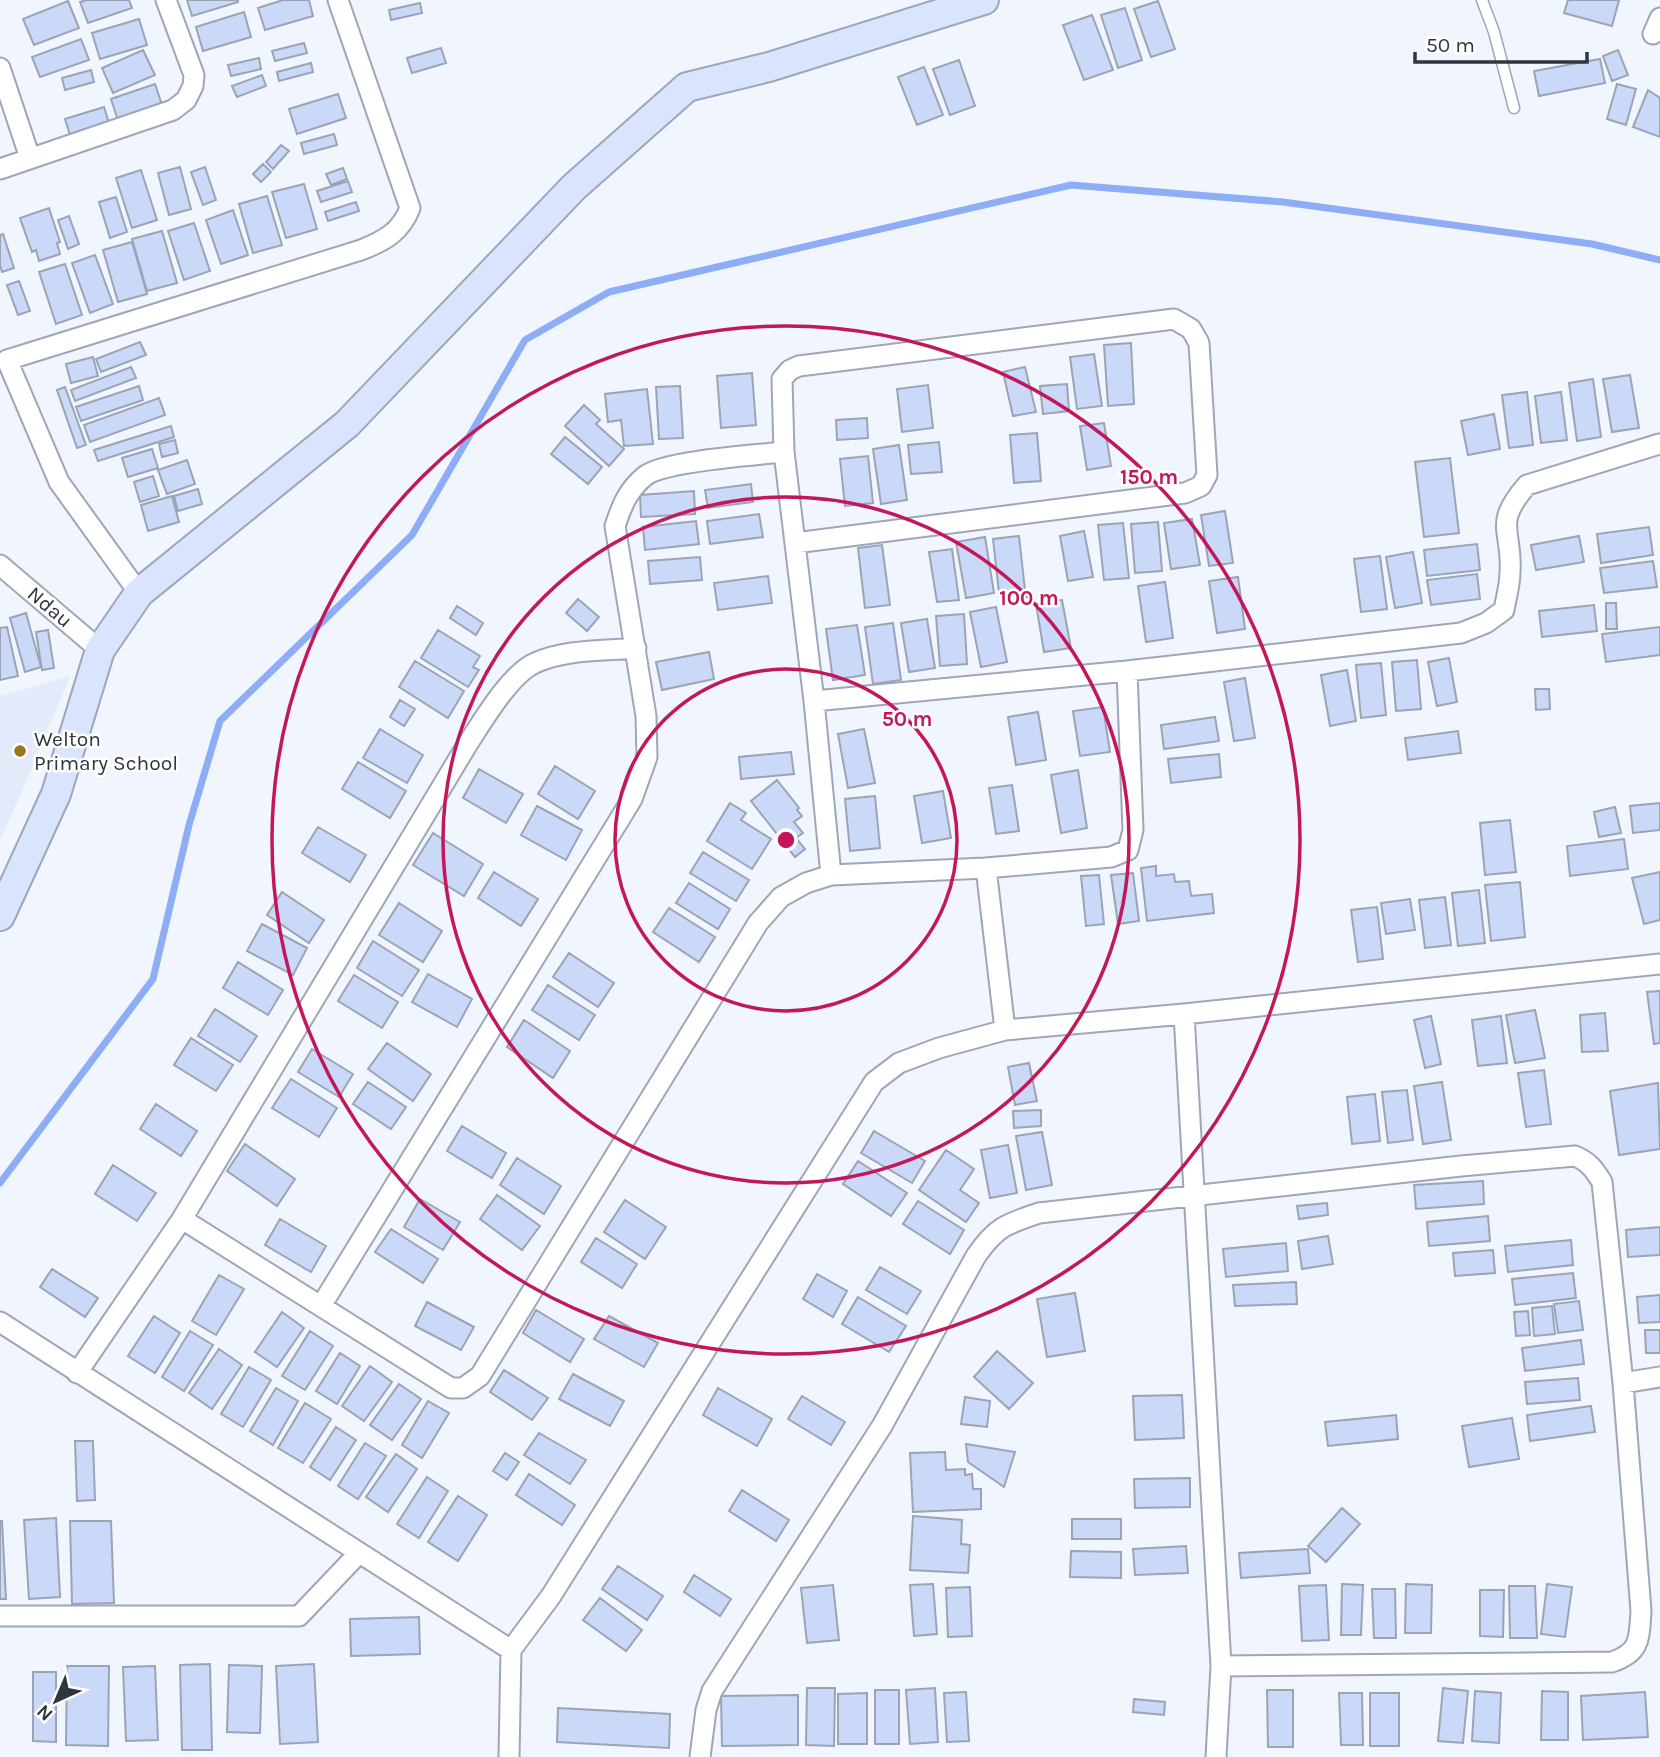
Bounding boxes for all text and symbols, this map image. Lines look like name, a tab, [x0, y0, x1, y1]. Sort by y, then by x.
scale bar	[1415, 21, 1586, 65]
text: 50 m	[1426, 33, 1475, 57]
text: 150 m	[1120, 465, 1178, 489]
street label: Ndau	[23, 581, 77, 633]
text: 100 m	[999, 586, 1059, 610]
text: 50 m	[882, 707, 932, 731]
place label: Welton Primary School	[34, 727, 178, 775]
marker: Welton Primary School	[12, 743, 28, 759]
centre of rings	[774, 828, 798, 852]
north arrow	[21, 1666, 91, 1736]
text: N	[32, 1700, 57, 1725]

